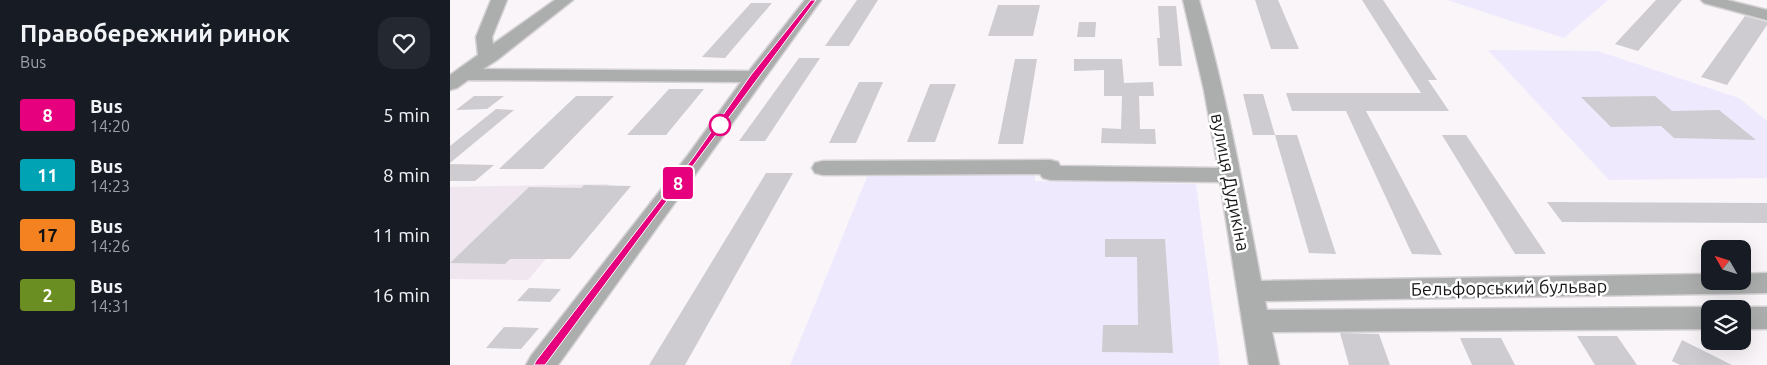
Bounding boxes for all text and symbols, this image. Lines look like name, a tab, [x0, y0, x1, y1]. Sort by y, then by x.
button: heart	[378, 17, 430, 69]
text: Правобережний ринок	[20, 20, 290, 47]
text: Bus	[20, 53, 46, 71]
text: Bus	[90, 95, 123, 117]
text: 5 min	[383, 104, 430, 126]
text: 8	[42, 105, 53, 125]
street label: вулиця Дудикіна	[1208, 111, 1254, 253]
unlabelled marker	[709, 114, 731, 136]
text: 14:20	[90, 117, 130, 135]
text: Bus	[90, 155, 123, 177]
text: 8 min	[383, 164, 430, 186]
text: 11	[37, 165, 58, 185]
line badge: 8	[662, 167, 694, 199]
text: 8	[673, 173, 683, 193]
text: 14:23	[90, 177, 130, 195]
text: Bus	[90, 215, 123, 237]
text: 11 min	[372, 224, 430, 246]
text: 17	[37, 225, 58, 245]
text: 14:26	[90, 237, 130, 255]
north arrow	[1701, 240, 1751, 290]
map controls	[1701, 240, 1751, 350]
text: Bus	[90, 275, 123, 297]
street label: Бельфорський бульвар	[1411, 275, 1607, 299]
text: 16 min	[372, 284, 430, 306]
text: 2	[42, 285, 53, 305]
text: 14:31	[90, 297, 130, 315]
button: layers	[1701, 300, 1751, 350]

